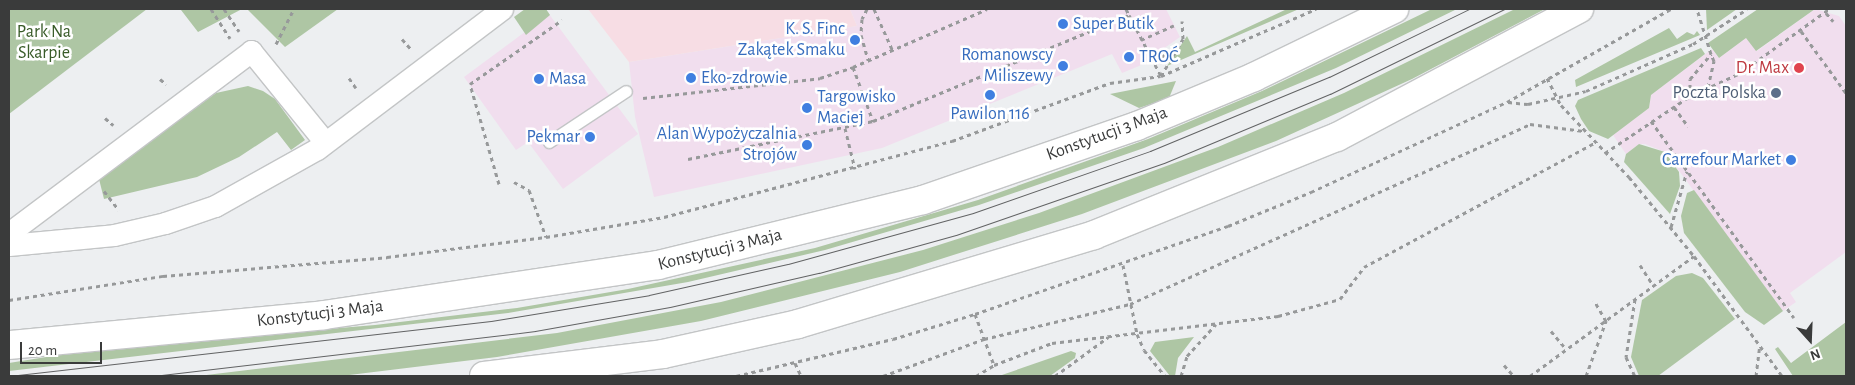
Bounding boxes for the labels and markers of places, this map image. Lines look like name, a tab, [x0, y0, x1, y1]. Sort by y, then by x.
place label: Super Butik	[1073, 13, 1154, 35]
marker: Super Butik	[1057, 18, 1069, 30]
place label: K. S. Finc Zakątek Smaku	[738, 19, 845, 62]
marker: K. S. Finc Zakątek Smaku	[849, 34, 861, 46]
place label: Romanowscy Miliszewy	[961, 45, 1053, 88]
place label: TROĆ	[1139, 46, 1178, 68]
marker: TROĆ	[1123, 51, 1135, 63]
place label: Dr. Max	[1736, 57, 1789, 79]
marker: Romanowscy Miliszewy	[1057, 60, 1069, 72]
marker: Dr. Max	[1793, 62, 1805, 74]
place label: Eko-zdrowie	[701, 67, 788, 89]
place label: Masa	[549, 68, 586, 90]
marker: Eko-zdrowie	[685, 72, 697, 84]
marker: Masa	[533, 73, 545, 85]
place label: Poczta Polska	[1672, 82, 1766, 104]
place label: Targowisko Maciej	[817, 87, 896, 130]
marker: Poczta Polska	[1770, 87, 1782, 99]
marker: Pawilon 116	[984, 89, 996, 101]
marker: Targowisko Maciej	[801, 102, 813, 114]
place label: Pawilon 116	[950, 103, 1030, 125]
place label: Alan Wypożyczalnia Strojów	[657, 124, 797, 166]
place label: Pekmar	[527, 126, 580, 148]
marker: Pekmar	[584, 131, 596, 143]
marker: Alan Wypożyczalnia Strojów	[801, 139, 813, 151]
place label: Carrefour Market	[1662, 149, 1781, 171]
marker: Carrefour Market	[1785, 154, 1797, 166]

